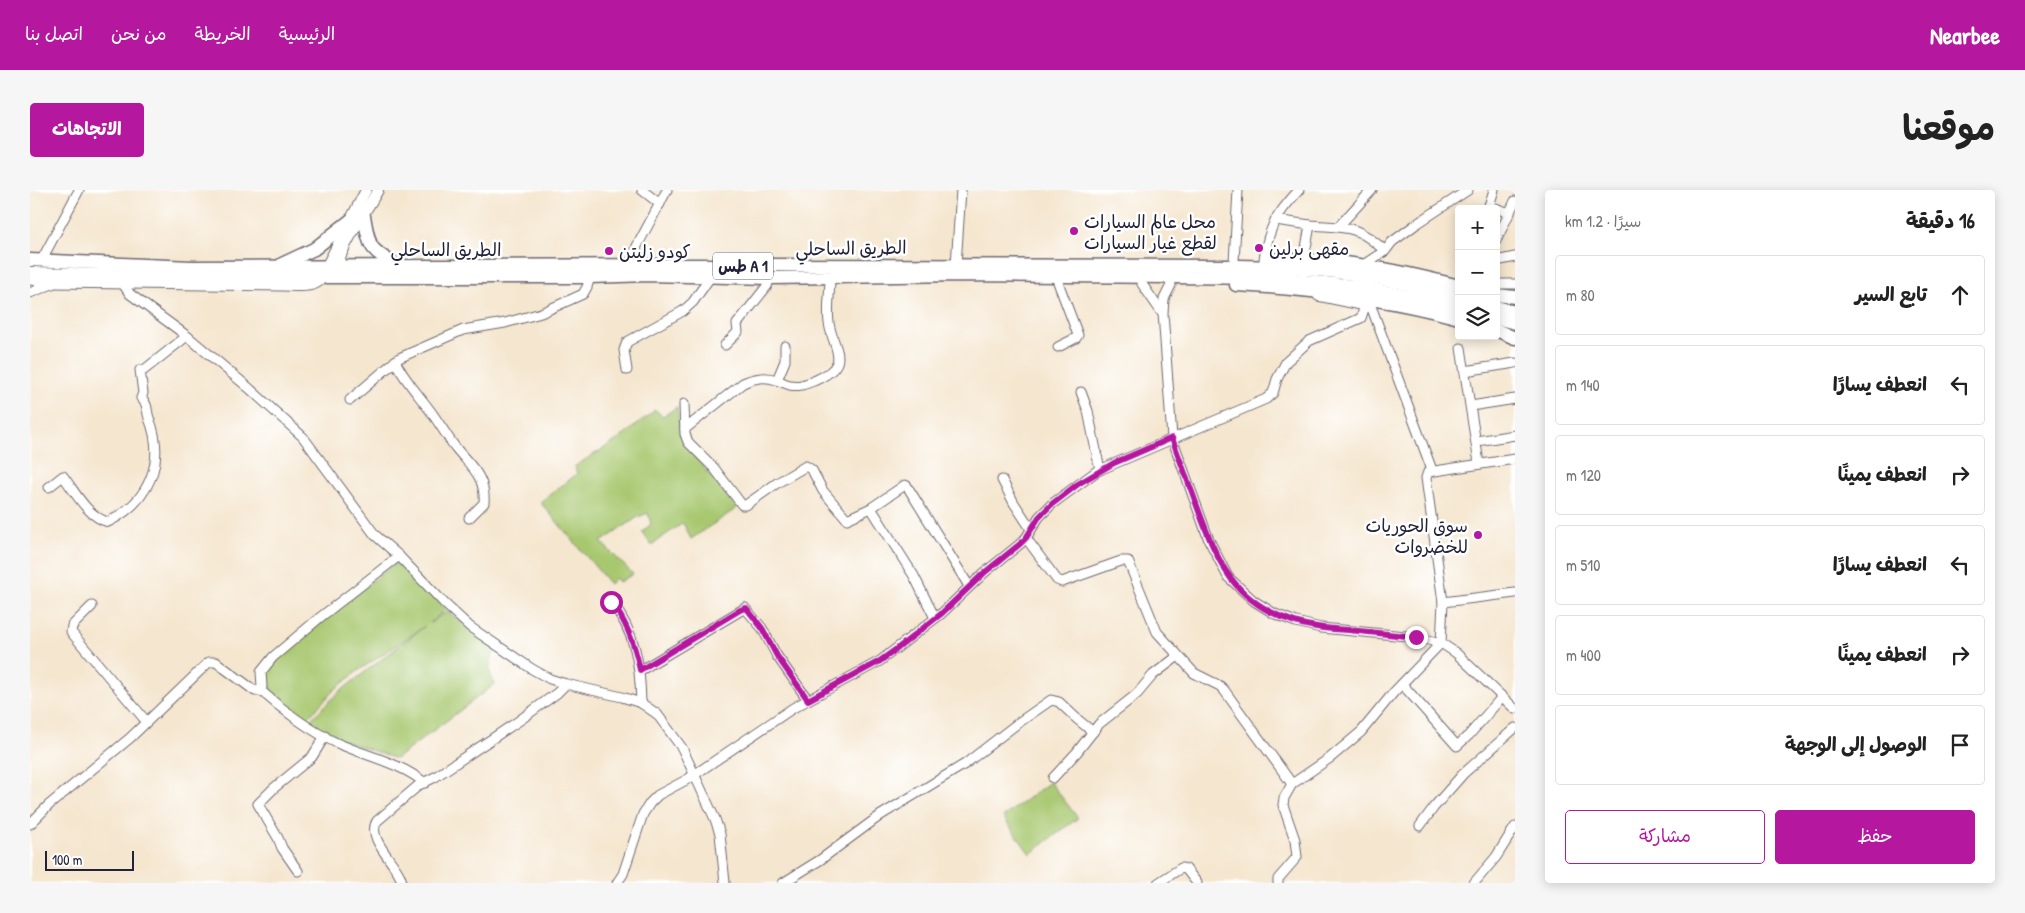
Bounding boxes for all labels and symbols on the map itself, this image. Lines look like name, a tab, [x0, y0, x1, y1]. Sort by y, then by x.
place label: محل عالم السيارات لقطع غيار السيارات	[1084, 209, 1217, 256]
marker: محل عالم السيارات لقطع غيار السيارات	[1068, 225, 1080, 237]
street label: الطريق الساحلي	[795, 235, 907, 265]
place label: مقهى برلين	[1269, 236, 1349, 261]
street label: الطريق الساحلي	[391, 237, 502, 266]
place label: كودو زليتن	[619, 239, 691, 264]
marker: مقهى برلين	[1253, 242, 1265, 254]
marker: كودو زليتن	[603, 245, 615, 257]
road number: طس A 1	[713, 252, 773, 280]
place label: سوق الحوريات للخضروات	[1365, 513, 1468, 559]
marker: سوق الحوريات للخضروات	[1472, 529, 1484, 541]
route start	[600, 591, 623, 614]
route end	[1405, 626, 1428, 649]
scale bar	[45, 848, 134, 871]

